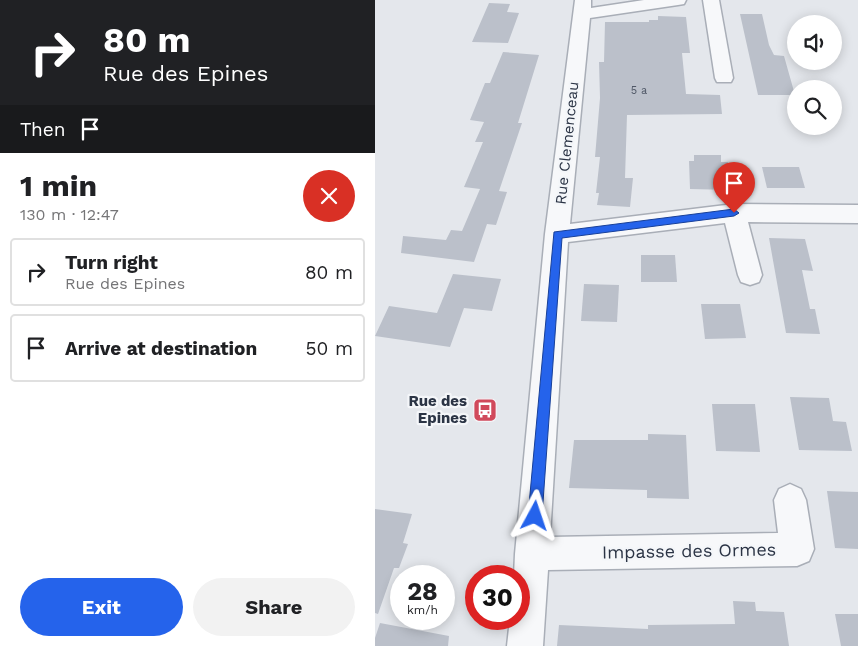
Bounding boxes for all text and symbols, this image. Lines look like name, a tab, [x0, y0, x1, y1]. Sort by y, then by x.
map controls	[787, 15, 842, 135]
button: sound	[787, 15, 842, 70]
text: 80 m	[103, 19, 190, 61]
icon: right	[20, 20, 85, 85]
text: Rue des Epines	[103, 61, 268, 86]
button: search	[787, 80, 842, 135]
street label: Rue Clemenceau	[552, 81, 582, 205]
house number: 5 a	[631, 84, 647, 97]
icon: arrive	[76, 115, 104, 143]
text: Then	[20, 118, 66, 141]
pin	[713, 162, 755, 213]
text: 1 min	[20, 168, 97, 203]
icon: arrive	[720, 169, 748, 197]
button: close	[303, 170, 355, 222]
text: 130 m · 12:47	[20, 205, 119, 224]
text: Turn right	[65, 251, 158, 274]
icon: right	[22, 258, 50, 286]
text: 80 m	[305, 261, 353, 284]
text: Rue des Epines	[65, 274, 185, 293]
icon: arrive	[22, 334, 50, 362]
text: Arrive at destination	[65, 337, 257, 360]
text: 50 m	[306, 337, 353, 360]
place label: Rue des Epines	[408, 392, 467, 427]
bus stop icon: Rue des Epines	[472, 397, 498, 423]
position arrow	[508, 489, 560, 541]
street label: Impasse des Ormes	[602, 538, 776, 563]
speed limit sign: 30	[465, 565, 530, 630]
text: 28	[407, 577, 438, 606]
button: Exit	[20, 578, 183, 636]
button: Share	[193, 578, 355, 636]
text: km/h	[407, 603, 438, 617]

